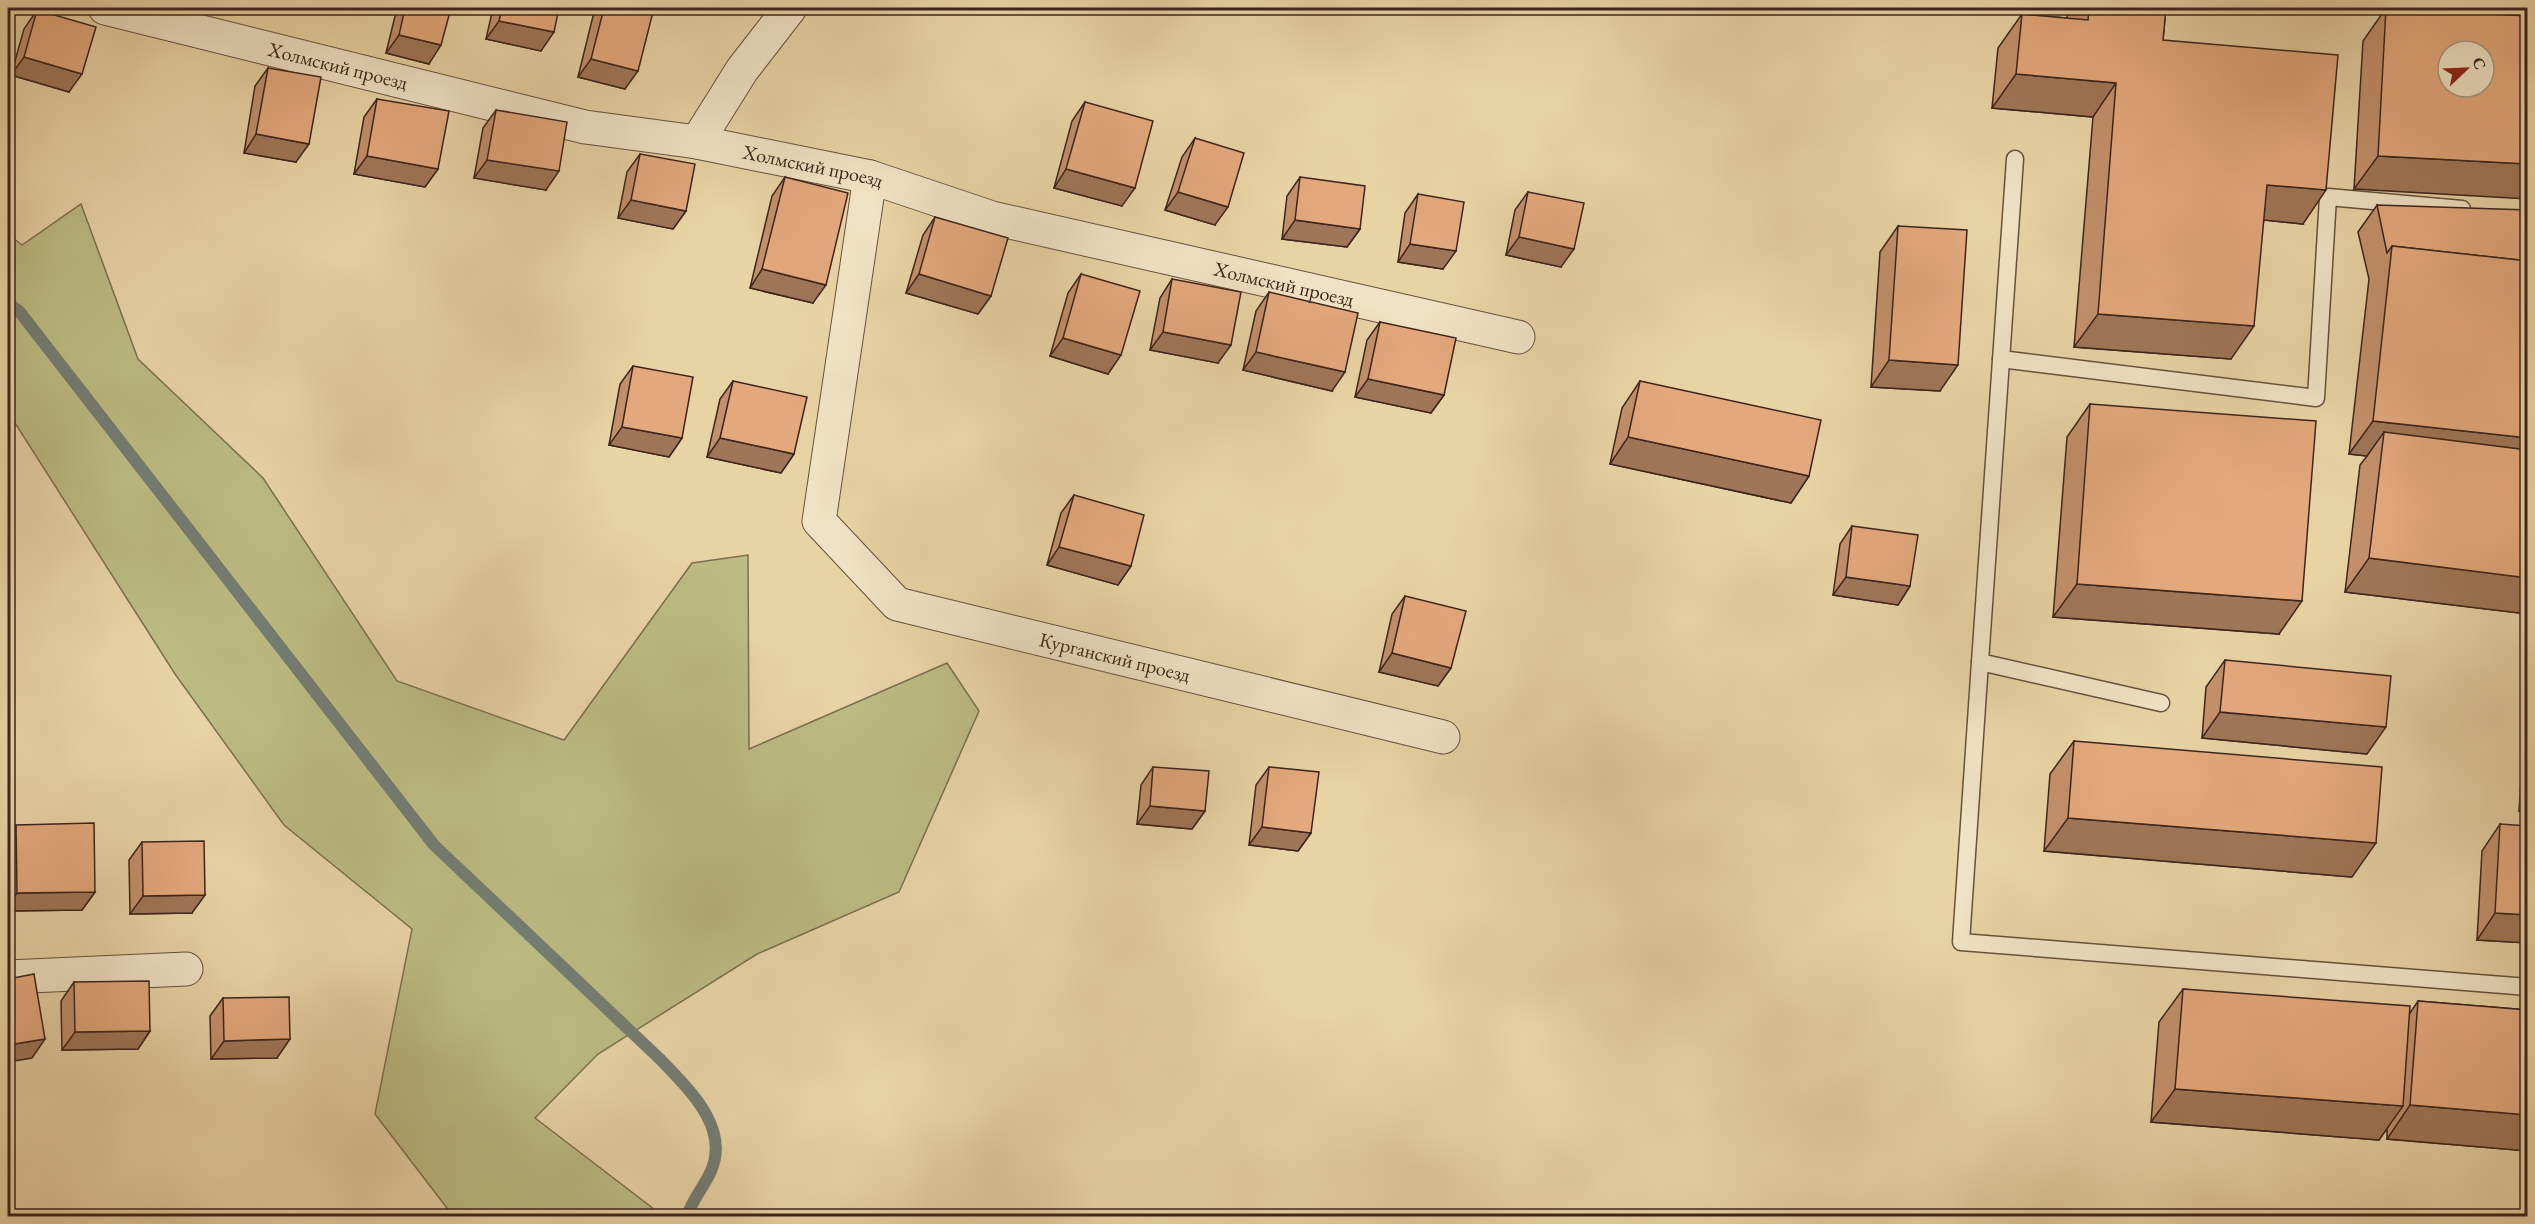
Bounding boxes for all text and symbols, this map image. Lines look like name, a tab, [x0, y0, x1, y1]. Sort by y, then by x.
street label: Холмский проезд	[265, 36, 410, 96]
north arrow	[2436, 39, 2496, 99]
text: С	[2467, 54, 2491, 73]
street label: Холмский проезд	[740, 138, 887, 194]
street label: Холмский проезд	[1210, 255, 1356, 312]
street label: Курганский проезд	[1037, 626, 1193, 688]

